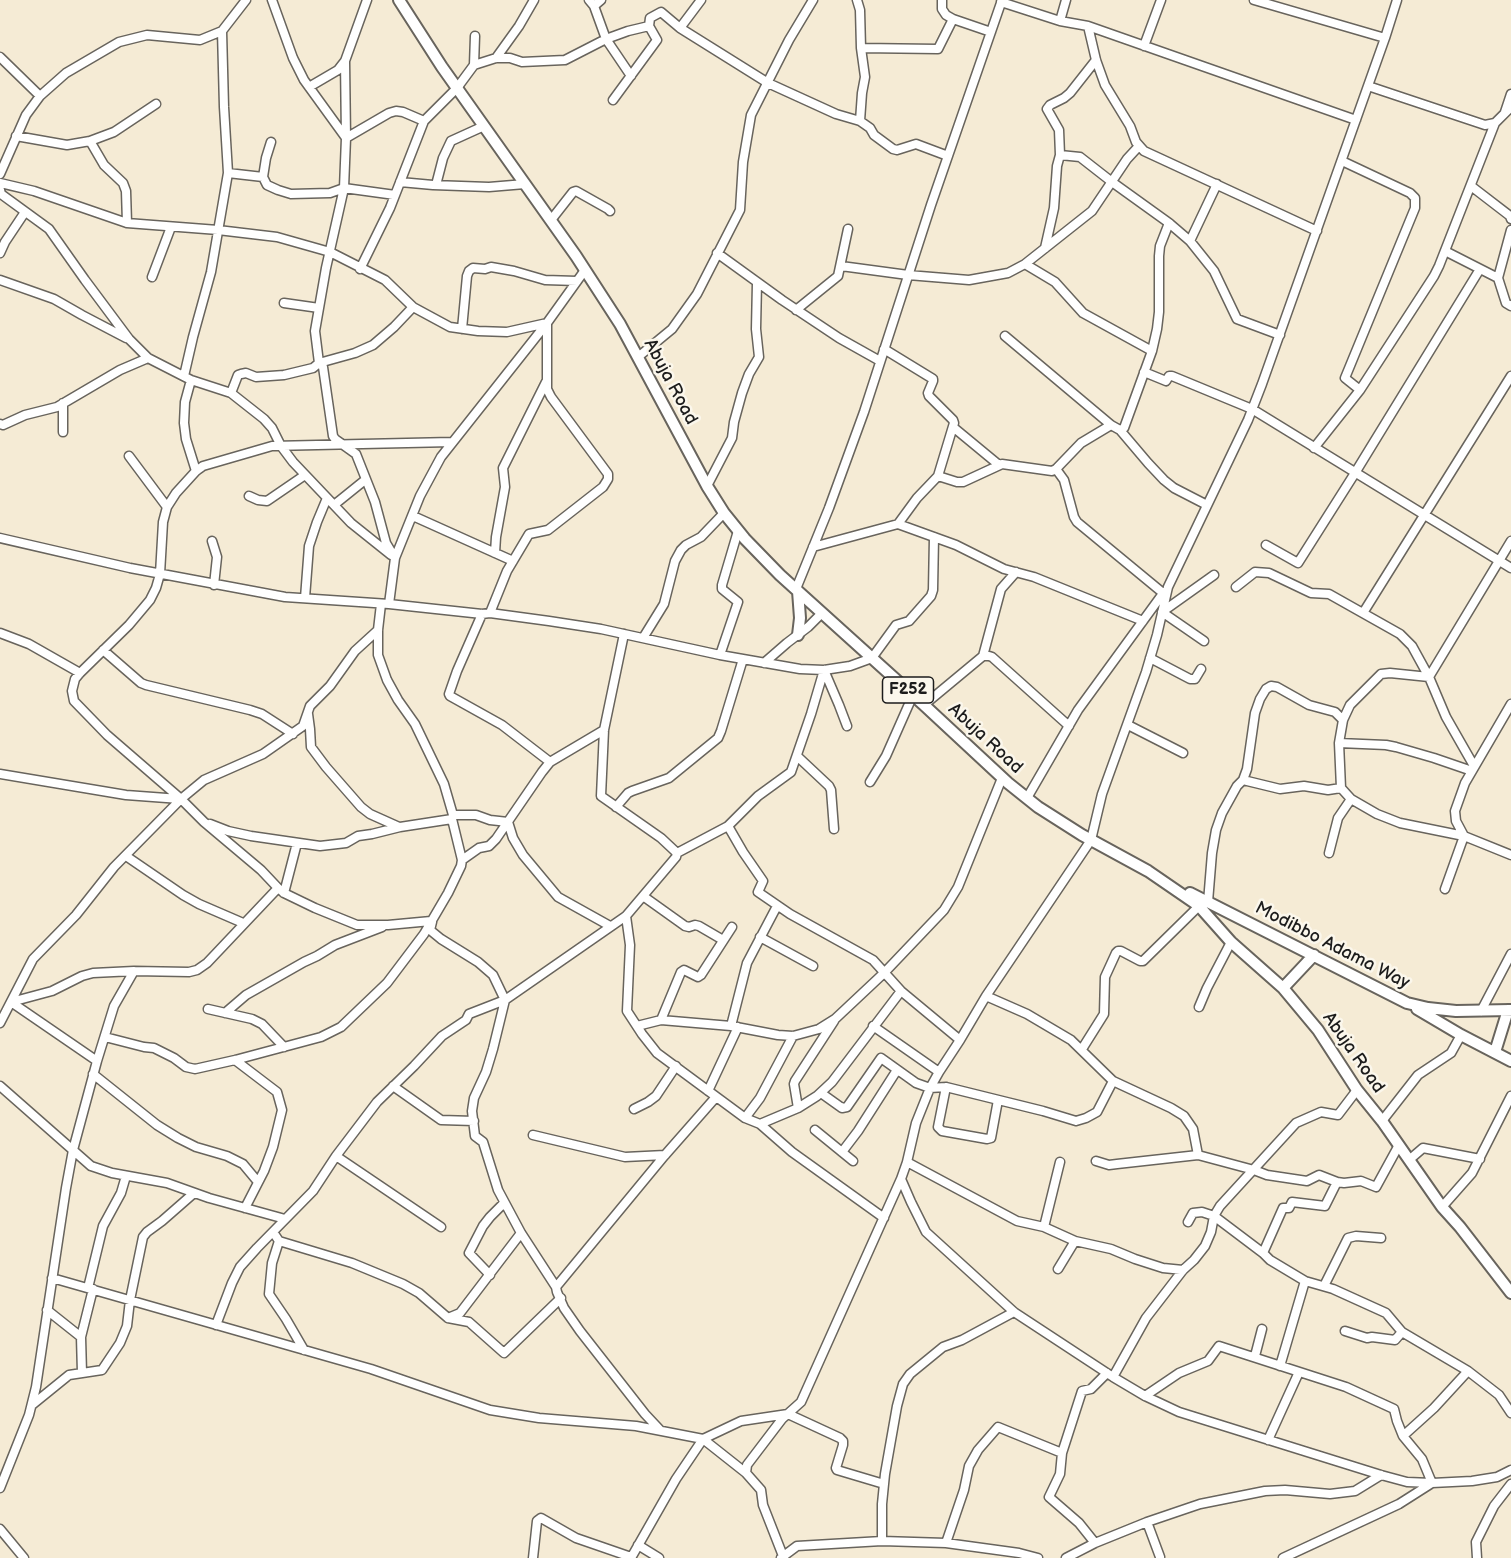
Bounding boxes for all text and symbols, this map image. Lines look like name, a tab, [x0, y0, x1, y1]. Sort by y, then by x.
street label: Abuja Road	[638, 336, 702, 428]
road number: F252	[882, 677, 934, 703]
street label: Abuja Road	[943, 699, 1027, 779]
street label: Modibbo Adama Way	[1251, 898, 1413, 994]
street label: Abuja Road	[1317, 1008, 1389, 1098]

